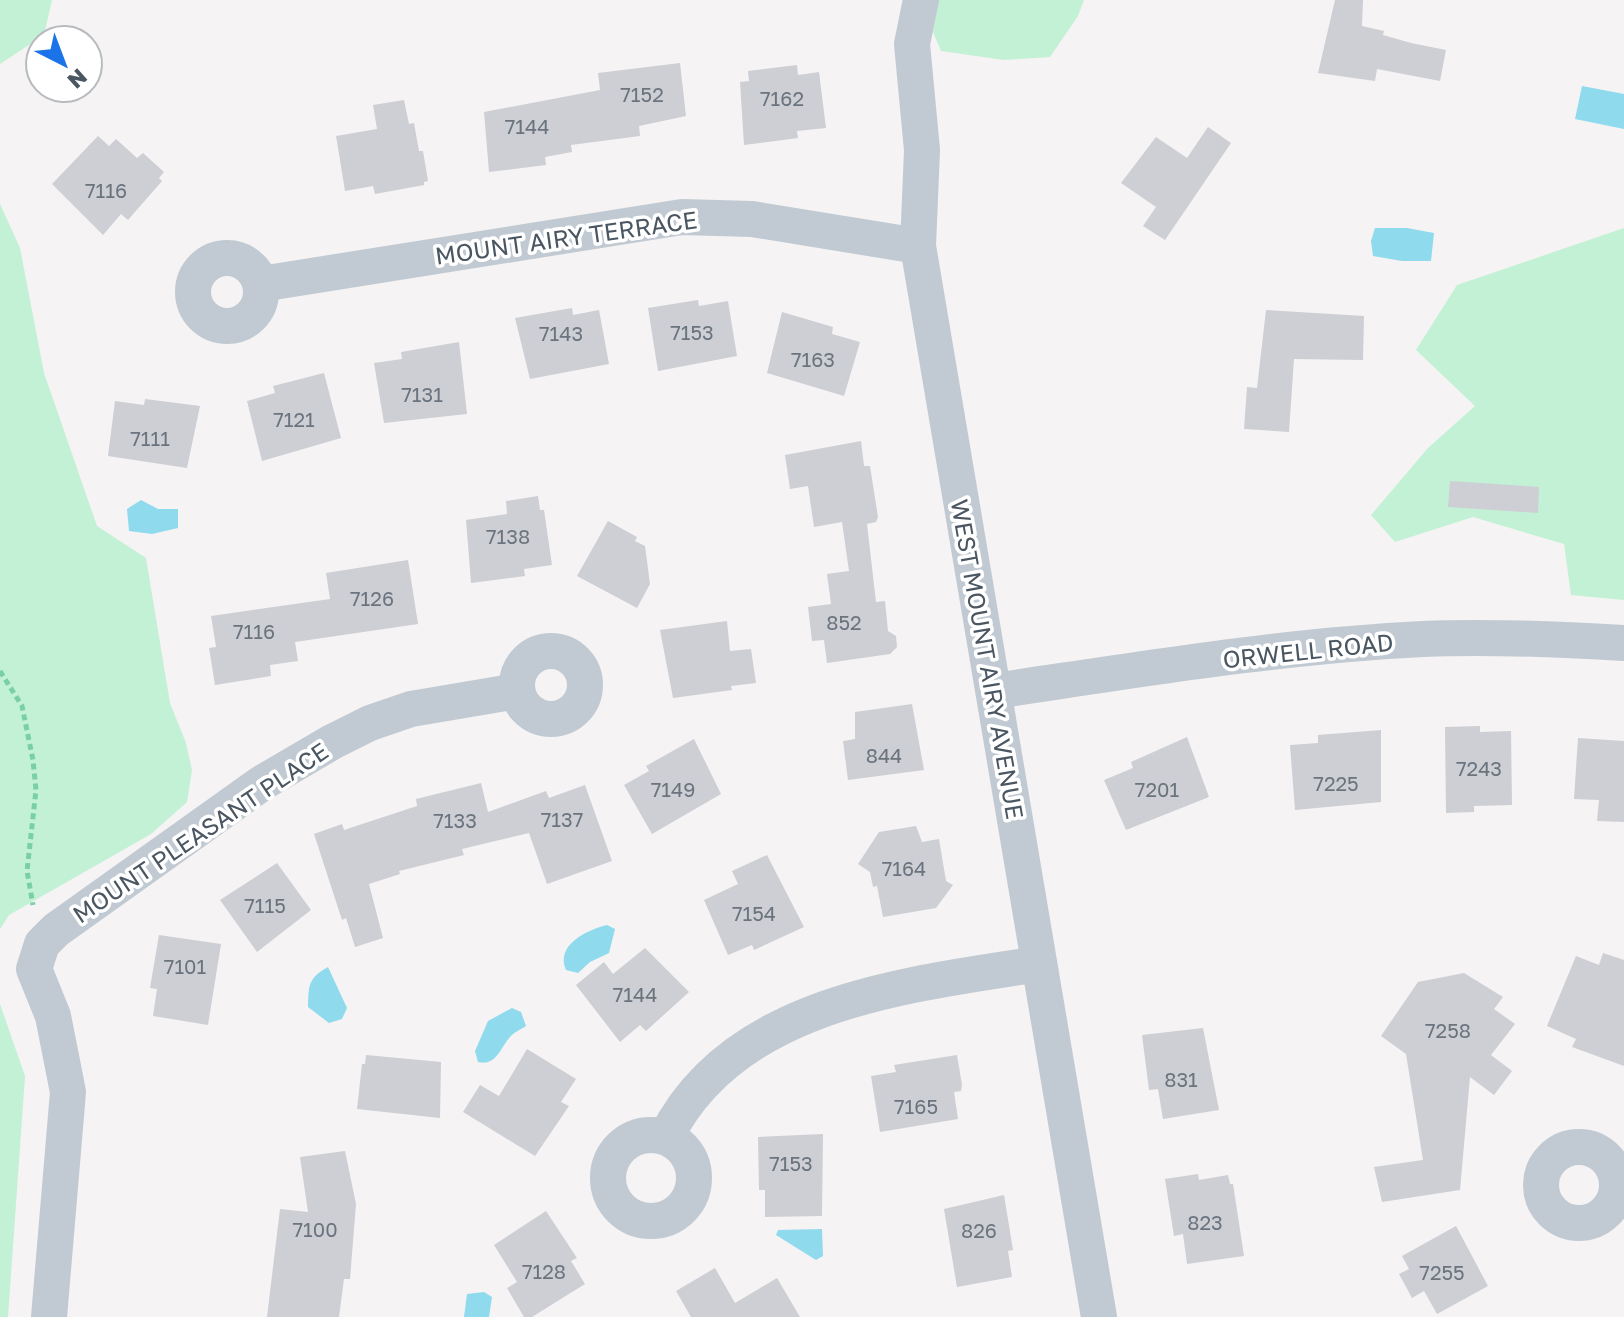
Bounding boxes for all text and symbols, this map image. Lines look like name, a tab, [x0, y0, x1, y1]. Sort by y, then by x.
north arrow	[24, 24, 104, 104]
text: N	[62, 64, 93, 95]
house number: 7152	[620, 82, 664, 106]
house number: 7162	[760, 86, 804, 110]
house number: 7144	[505, 114, 549, 138]
house number: 7116	[85, 178, 127, 202]
street label: MOUNT AIRY TERRACE	[433, 204, 699, 270]
house number: 7153	[670, 320, 714, 344]
house number: 7143	[539, 321, 583, 345]
house number: 7163	[791, 347, 835, 371]
house number: 7131	[401, 382, 443, 406]
house number: 7121	[273, 407, 315, 431]
house number: 7111	[130, 426, 170, 450]
street label: WEST MOUNT AIRY AVENUE	[946, 497, 1030, 821]
house number: 7138	[486, 524, 530, 548]
house number: 7126	[350, 586, 394, 610]
house number: 852	[826, 610, 862, 634]
house number: 7116	[233, 619, 275, 643]
street label: ORWELL ROAD	[1221, 627, 1395, 673]
street label: MOUNT PLEASANT PLACE	[67, 736, 333, 928]
house number: 844	[866, 743, 902, 767]
house number: 7243	[1456, 756, 1502, 780]
house number: 7225	[1313, 771, 1359, 795]
house number: 7149	[651, 777, 695, 801]
house number: 7201	[1135, 777, 1179, 801]
house number: 7137	[541, 807, 583, 831]
house number: 7133	[433, 808, 477, 832]
house number: 7164	[882, 856, 926, 880]
house number: 7115	[244, 893, 286, 917]
house number: 7154	[732, 901, 776, 925]
house number: 7101	[164, 954, 206, 978]
house number: 7144	[613, 982, 657, 1006]
house number: 7258	[1425, 1018, 1471, 1042]
house number: 831	[1164, 1067, 1198, 1091]
house number: 7165	[894, 1094, 938, 1118]
house number: 7153	[769, 1151, 813, 1175]
house number: 823	[1187, 1210, 1223, 1234]
house number: 7100	[292, 1217, 338, 1241]
house number: 826	[961, 1218, 997, 1242]
house number: 7128	[522, 1259, 566, 1283]
house number: 7255	[1419, 1260, 1465, 1284]

